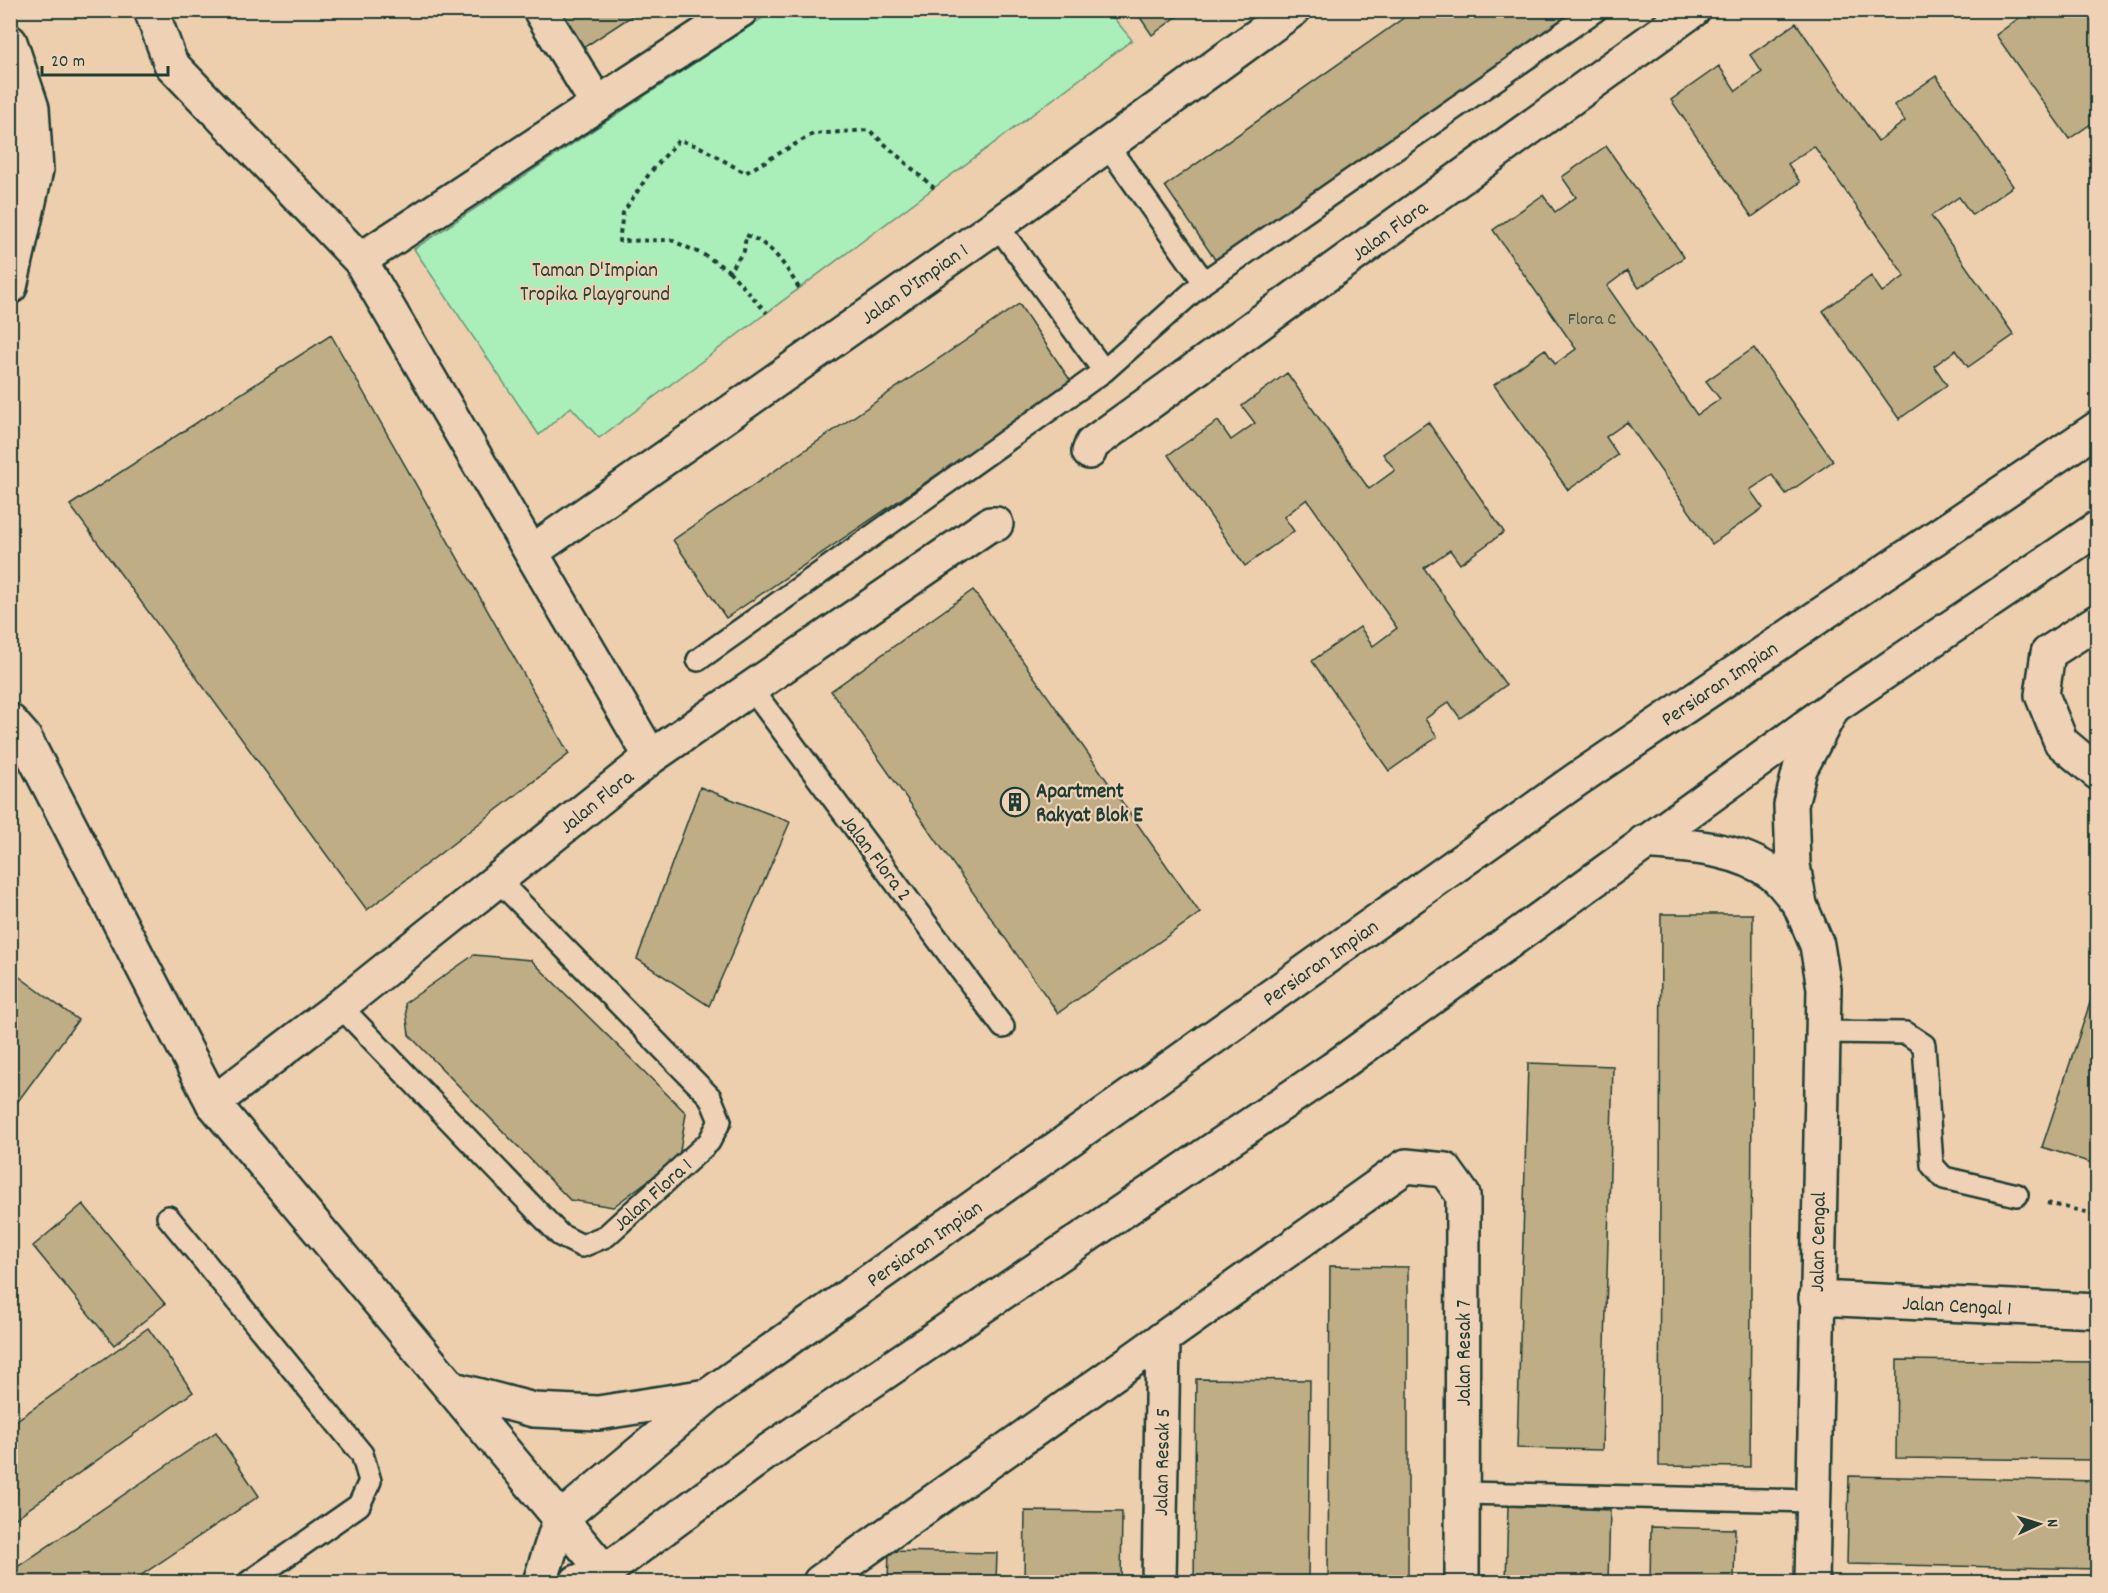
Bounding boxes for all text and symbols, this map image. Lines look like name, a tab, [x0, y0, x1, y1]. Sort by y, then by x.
scale bar	[42, 39, 168, 77]
text: 20 m	[51, 50, 85, 75]
street label: Jalan Flora	[1346, 194, 1436, 270]
street label: Jalan D'Impian 1	[856, 237, 976, 334]
park label: Taman D'Impian Tropika Playground	[520, 257, 670, 311]
house number: Flora C	[1568, 308, 1616, 333]
street label: Persiaran Impian	[1656, 635, 1785, 736]
street label: Jalan Flora	[554, 763, 642, 843]
place label: Apartment Rakyat Blok E	[1036, 778, 1143, 832]
building icon: Apartment Rakyat Blok E	[999, 786, 1031, 818]
street label: Jalan Flora 2	[832, 809, 917, 909]
street label: Persiaran Impian	[1258, 913, 1386, 1016]
street label: Jalan Flora 1	[608, 1152, 700, 1240]
street label: Jalan Cengal	[1804, 1192, 1836, 1292]
street label: Persiaran Impian	[862, 1194, 990, 1297]
street label: Jalan Cengal 1	[1901, 1290, 2012, 1326]
street label: Jalan Resak 7	[1451, 1300, 1481, 1406]
street label: Jalan Resak 5	[1148, 1408, 1180, 1516]
north arrow	[2009, 1494, 2069, 1554]
text: N	[2040, 1518, 2063, 1528]

